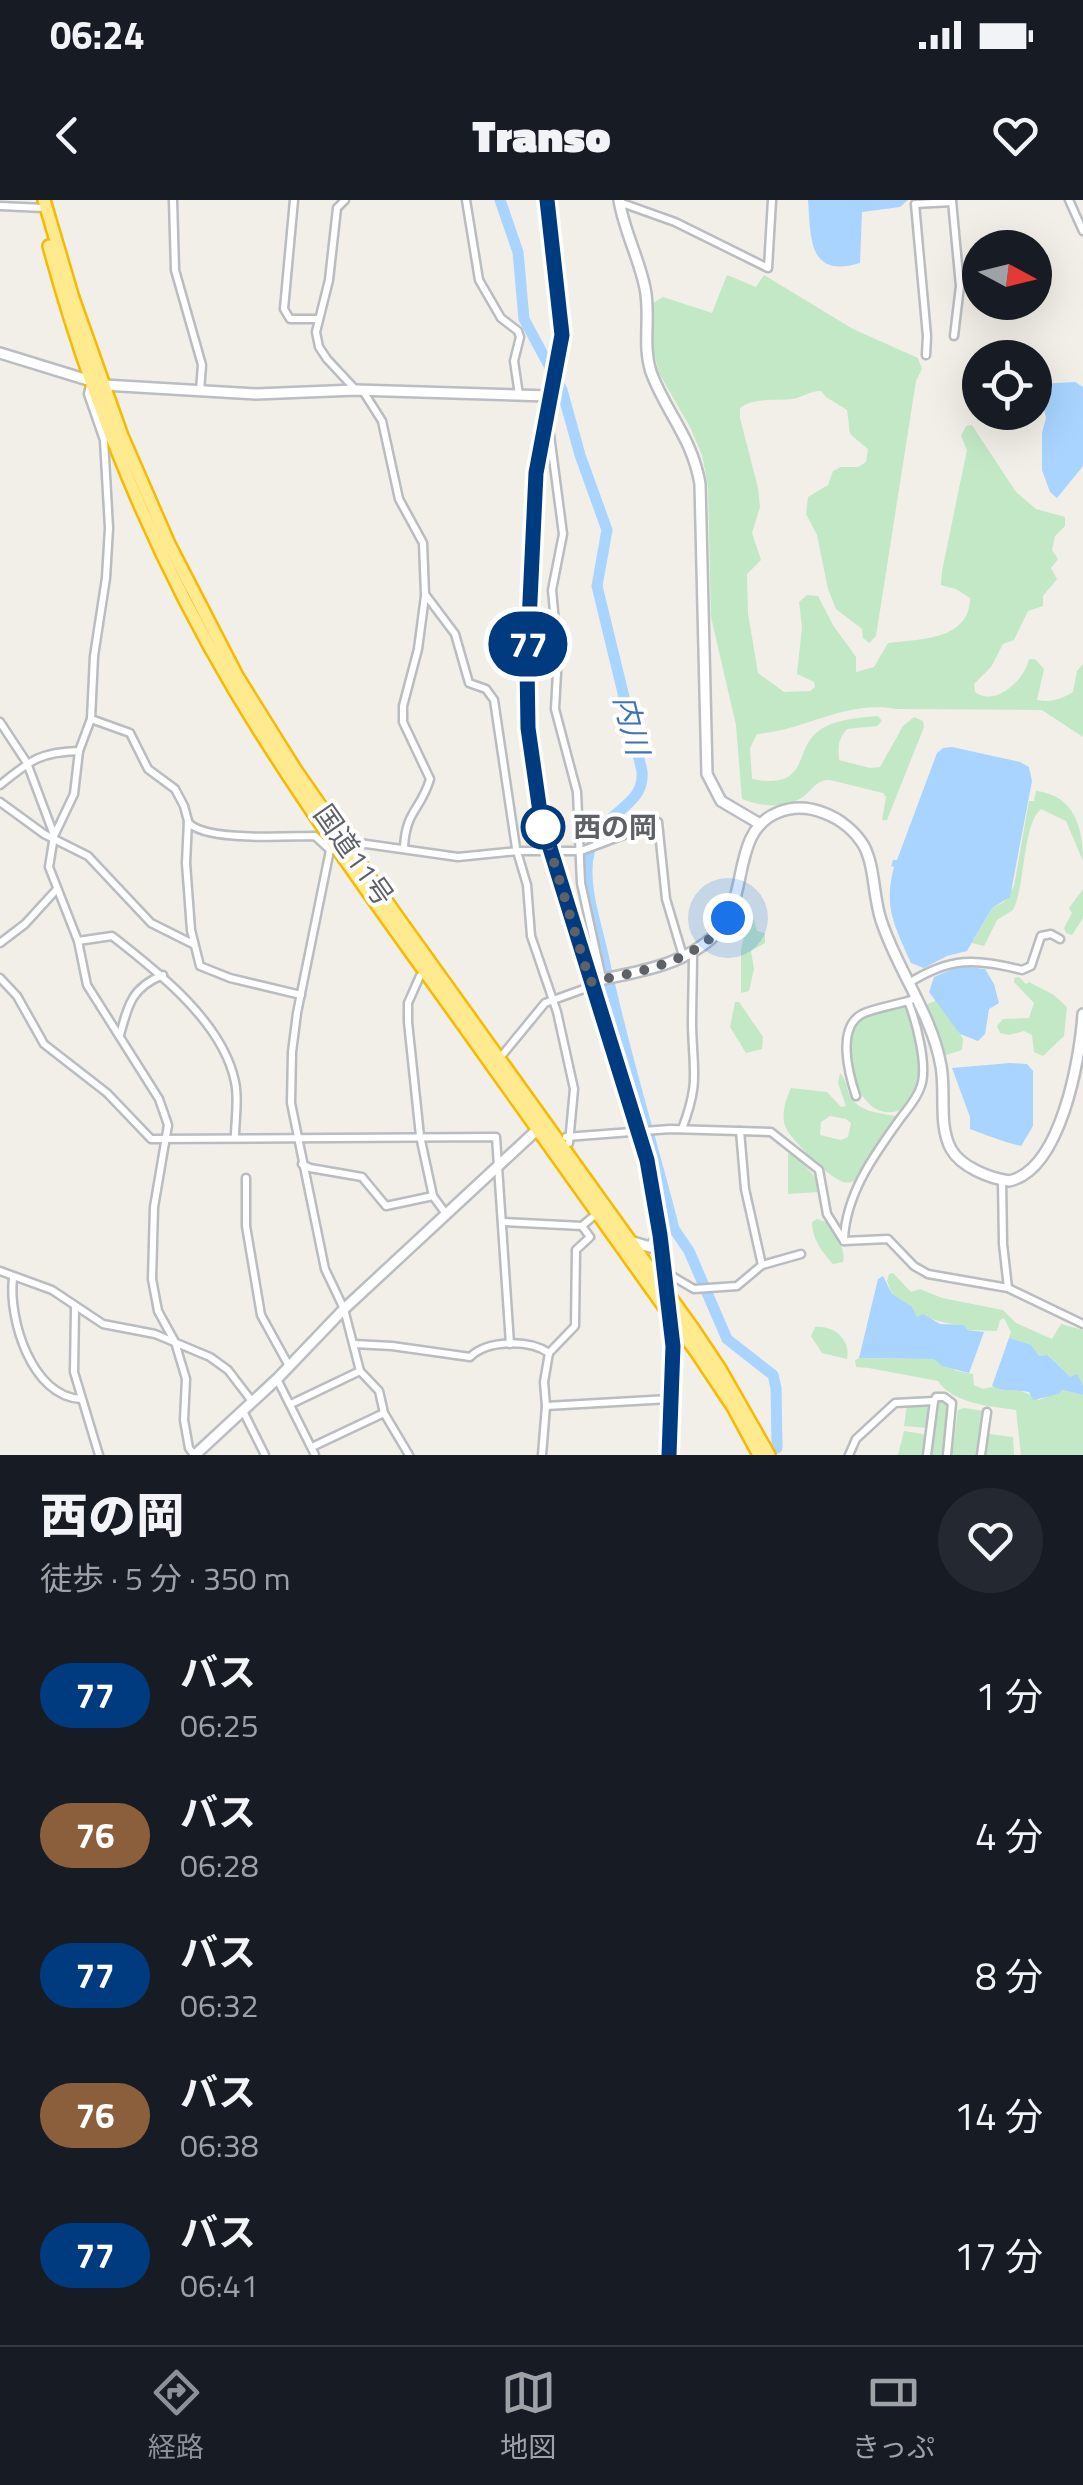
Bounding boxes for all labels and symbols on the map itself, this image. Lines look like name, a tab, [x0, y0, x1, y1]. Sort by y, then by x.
north arrow	[962, 230, 1052, 320]
line badge: 77	[483, 612, 573, 676]
water label: 内川	[602, 690, 662, 762]
street label: 国道11号	[304, 795, 405, 914]
place label: 西の岡	[573, 805, 657, 848]
marker: 西の岡	[522, 806, 564, 848]
your location	[703, 893, 753, 943]

